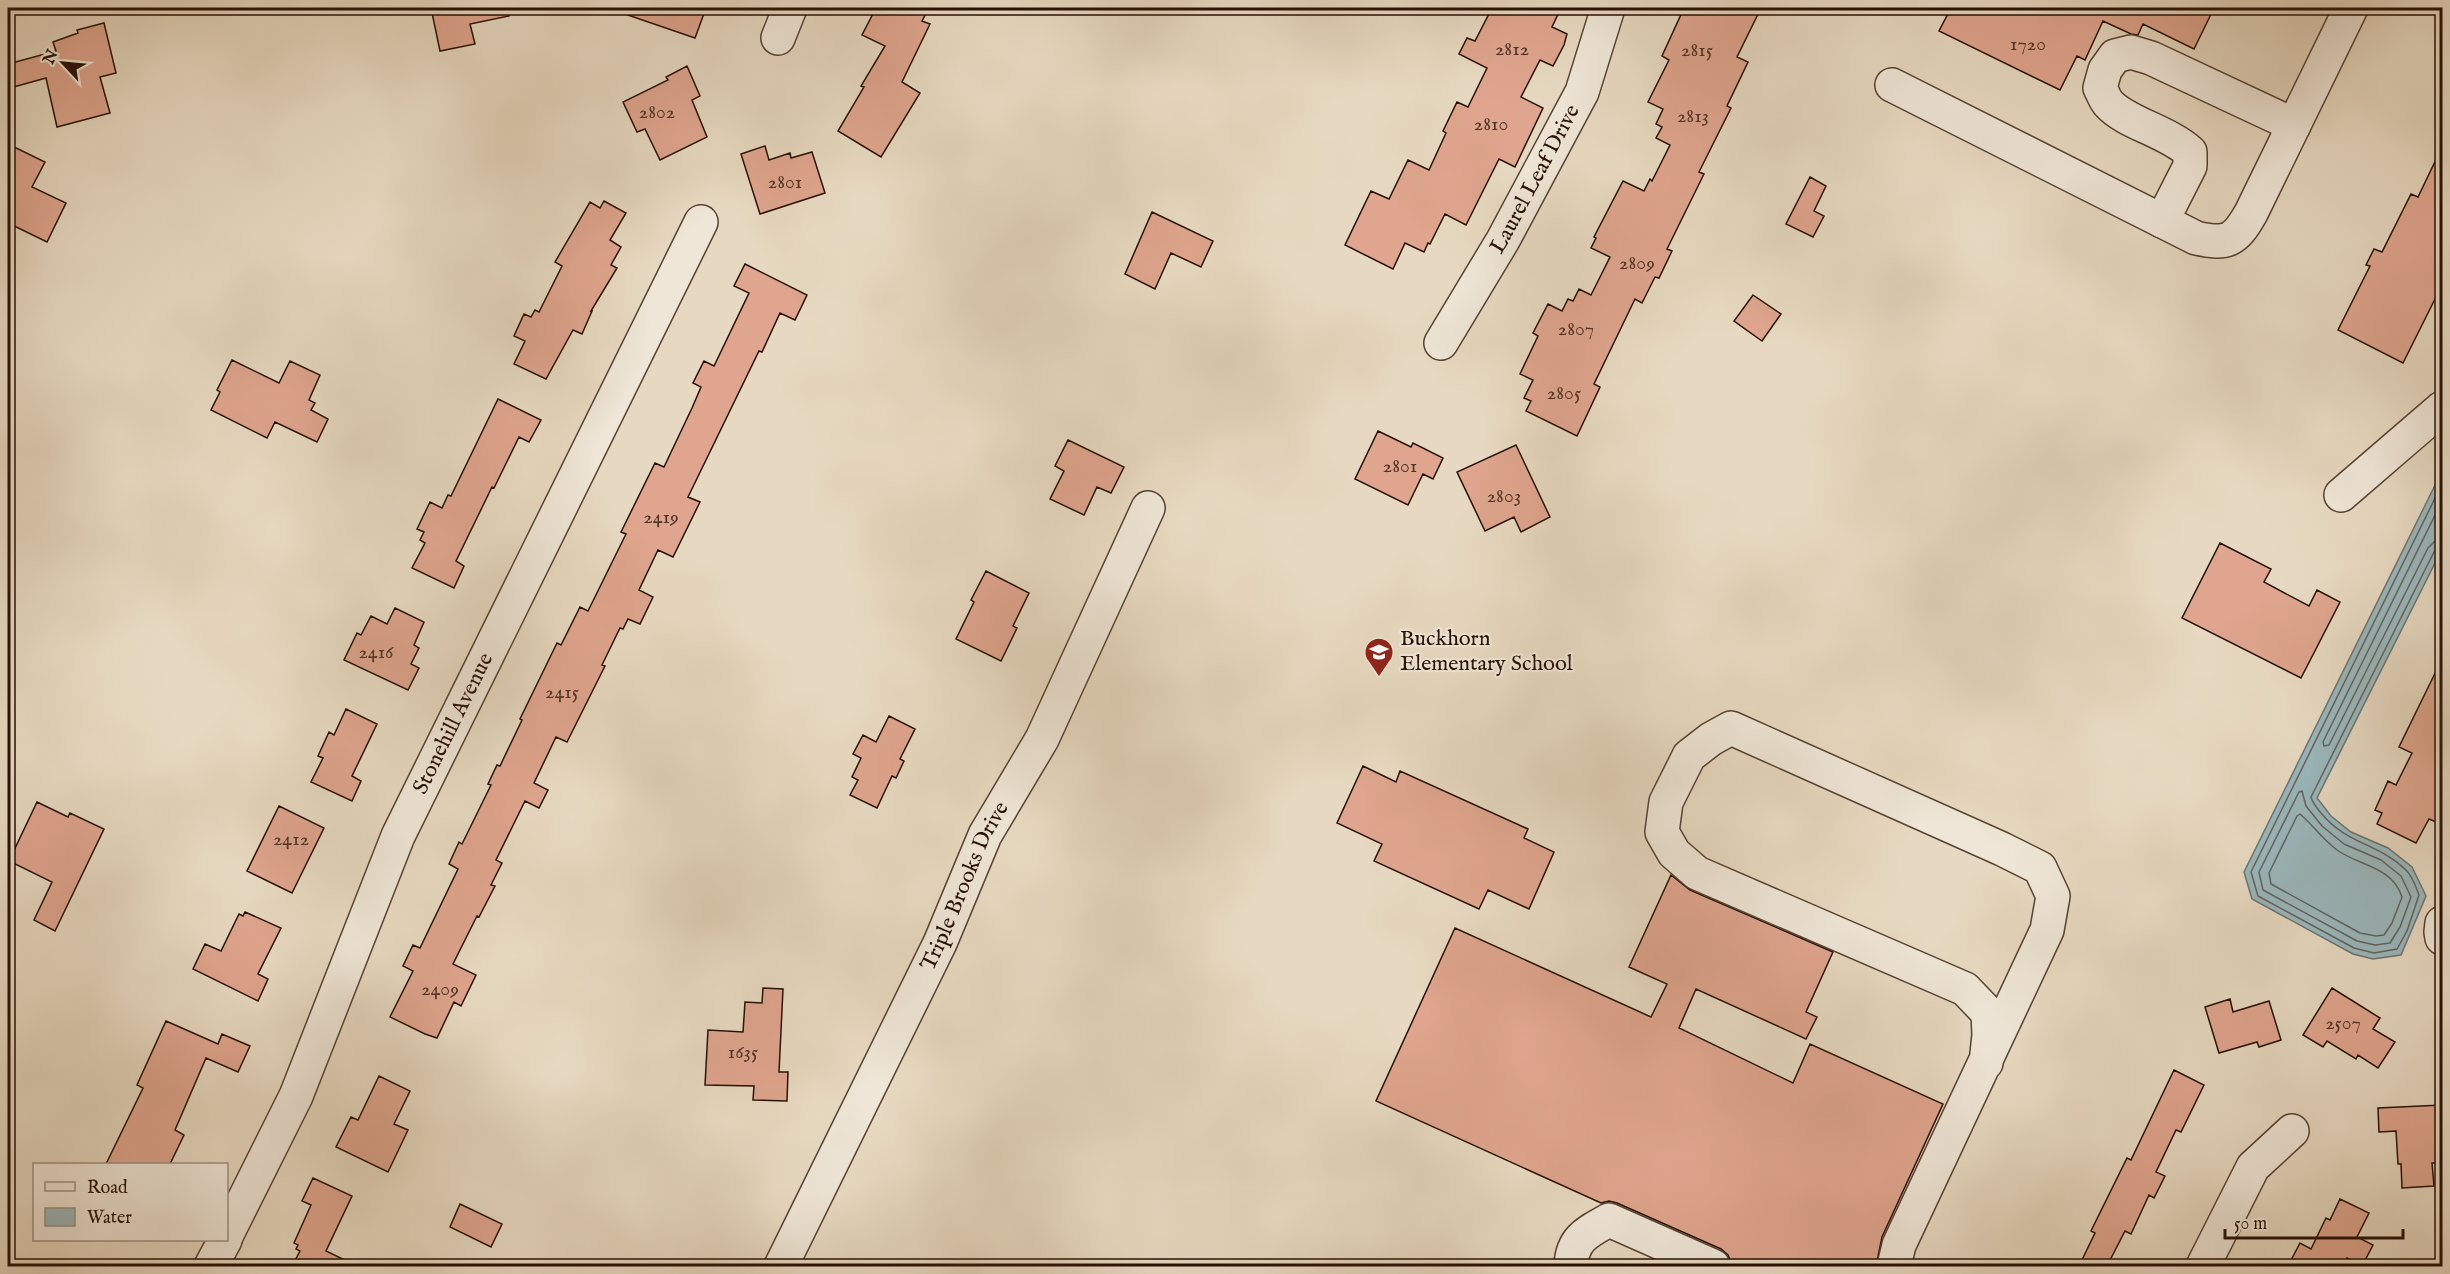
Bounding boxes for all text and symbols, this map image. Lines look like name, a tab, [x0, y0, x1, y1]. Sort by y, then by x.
house number: 1720	[2010, 32, 2046, 57]
north arrow	[33, 33, 93, 93]
house number: 2812	[1495, 37, 1529, 62]
house number: 2815	[1681, 38, 1713, 63]
text: N	[39, 47, 63, 69]
house number: 2802	[639, 100, 675, 125]
street label: Laurel Leaf Drive	[1484, 100, 1587, 259]
house number: 2813	[1677, 104, 1709, 129]
house number: 2810	[1474, 112, 1508, 137]
house number: 2801	[768, 170, 802, 195]
house number: 2809	[1619, 251, 1655, 276]
house number: 2807	[1558, 317, 1594, 342]
house number: 2805	[1547, 381, 1581, 406]
house number: 2801	[1383, 454, 1417, 479]
house number: 2803	[1487, 484, 1521, 509]
house number: 2419	[643, 505, 679, 530]
place label: Buckhorn Elementary School	[1400, 625, 1573, 678]
school or university icon: Buckhorn Elementary School	[1363, 636, 1395, 678]
house number: 2416	[358, 640, 394, 665]
street label: Stonehill Avenue	[407, 648, 500, 799]
house number: 2415	[545, 680, 579, 705]
street label: Triple Brooks Drive	[914, 797, 1016, 976]
house number: 2412	[273, 827, 309, 852]
house number: 2409	[421, 977, 459, 1002]
house number: 2507	[2325, 1011, 2361, 1036]
house number: 1635	[728, 1040, 758, 1065]
legend	[33, 1163, 228, 1241]
text: Road	[87, 1177, 128, 1200]
scale bar	[2225, 1202, 2404, 1240]
text: Water	[87, 1207, 132, 1230]
text: 50 m	[2234, 1213, 2267, 1236]

